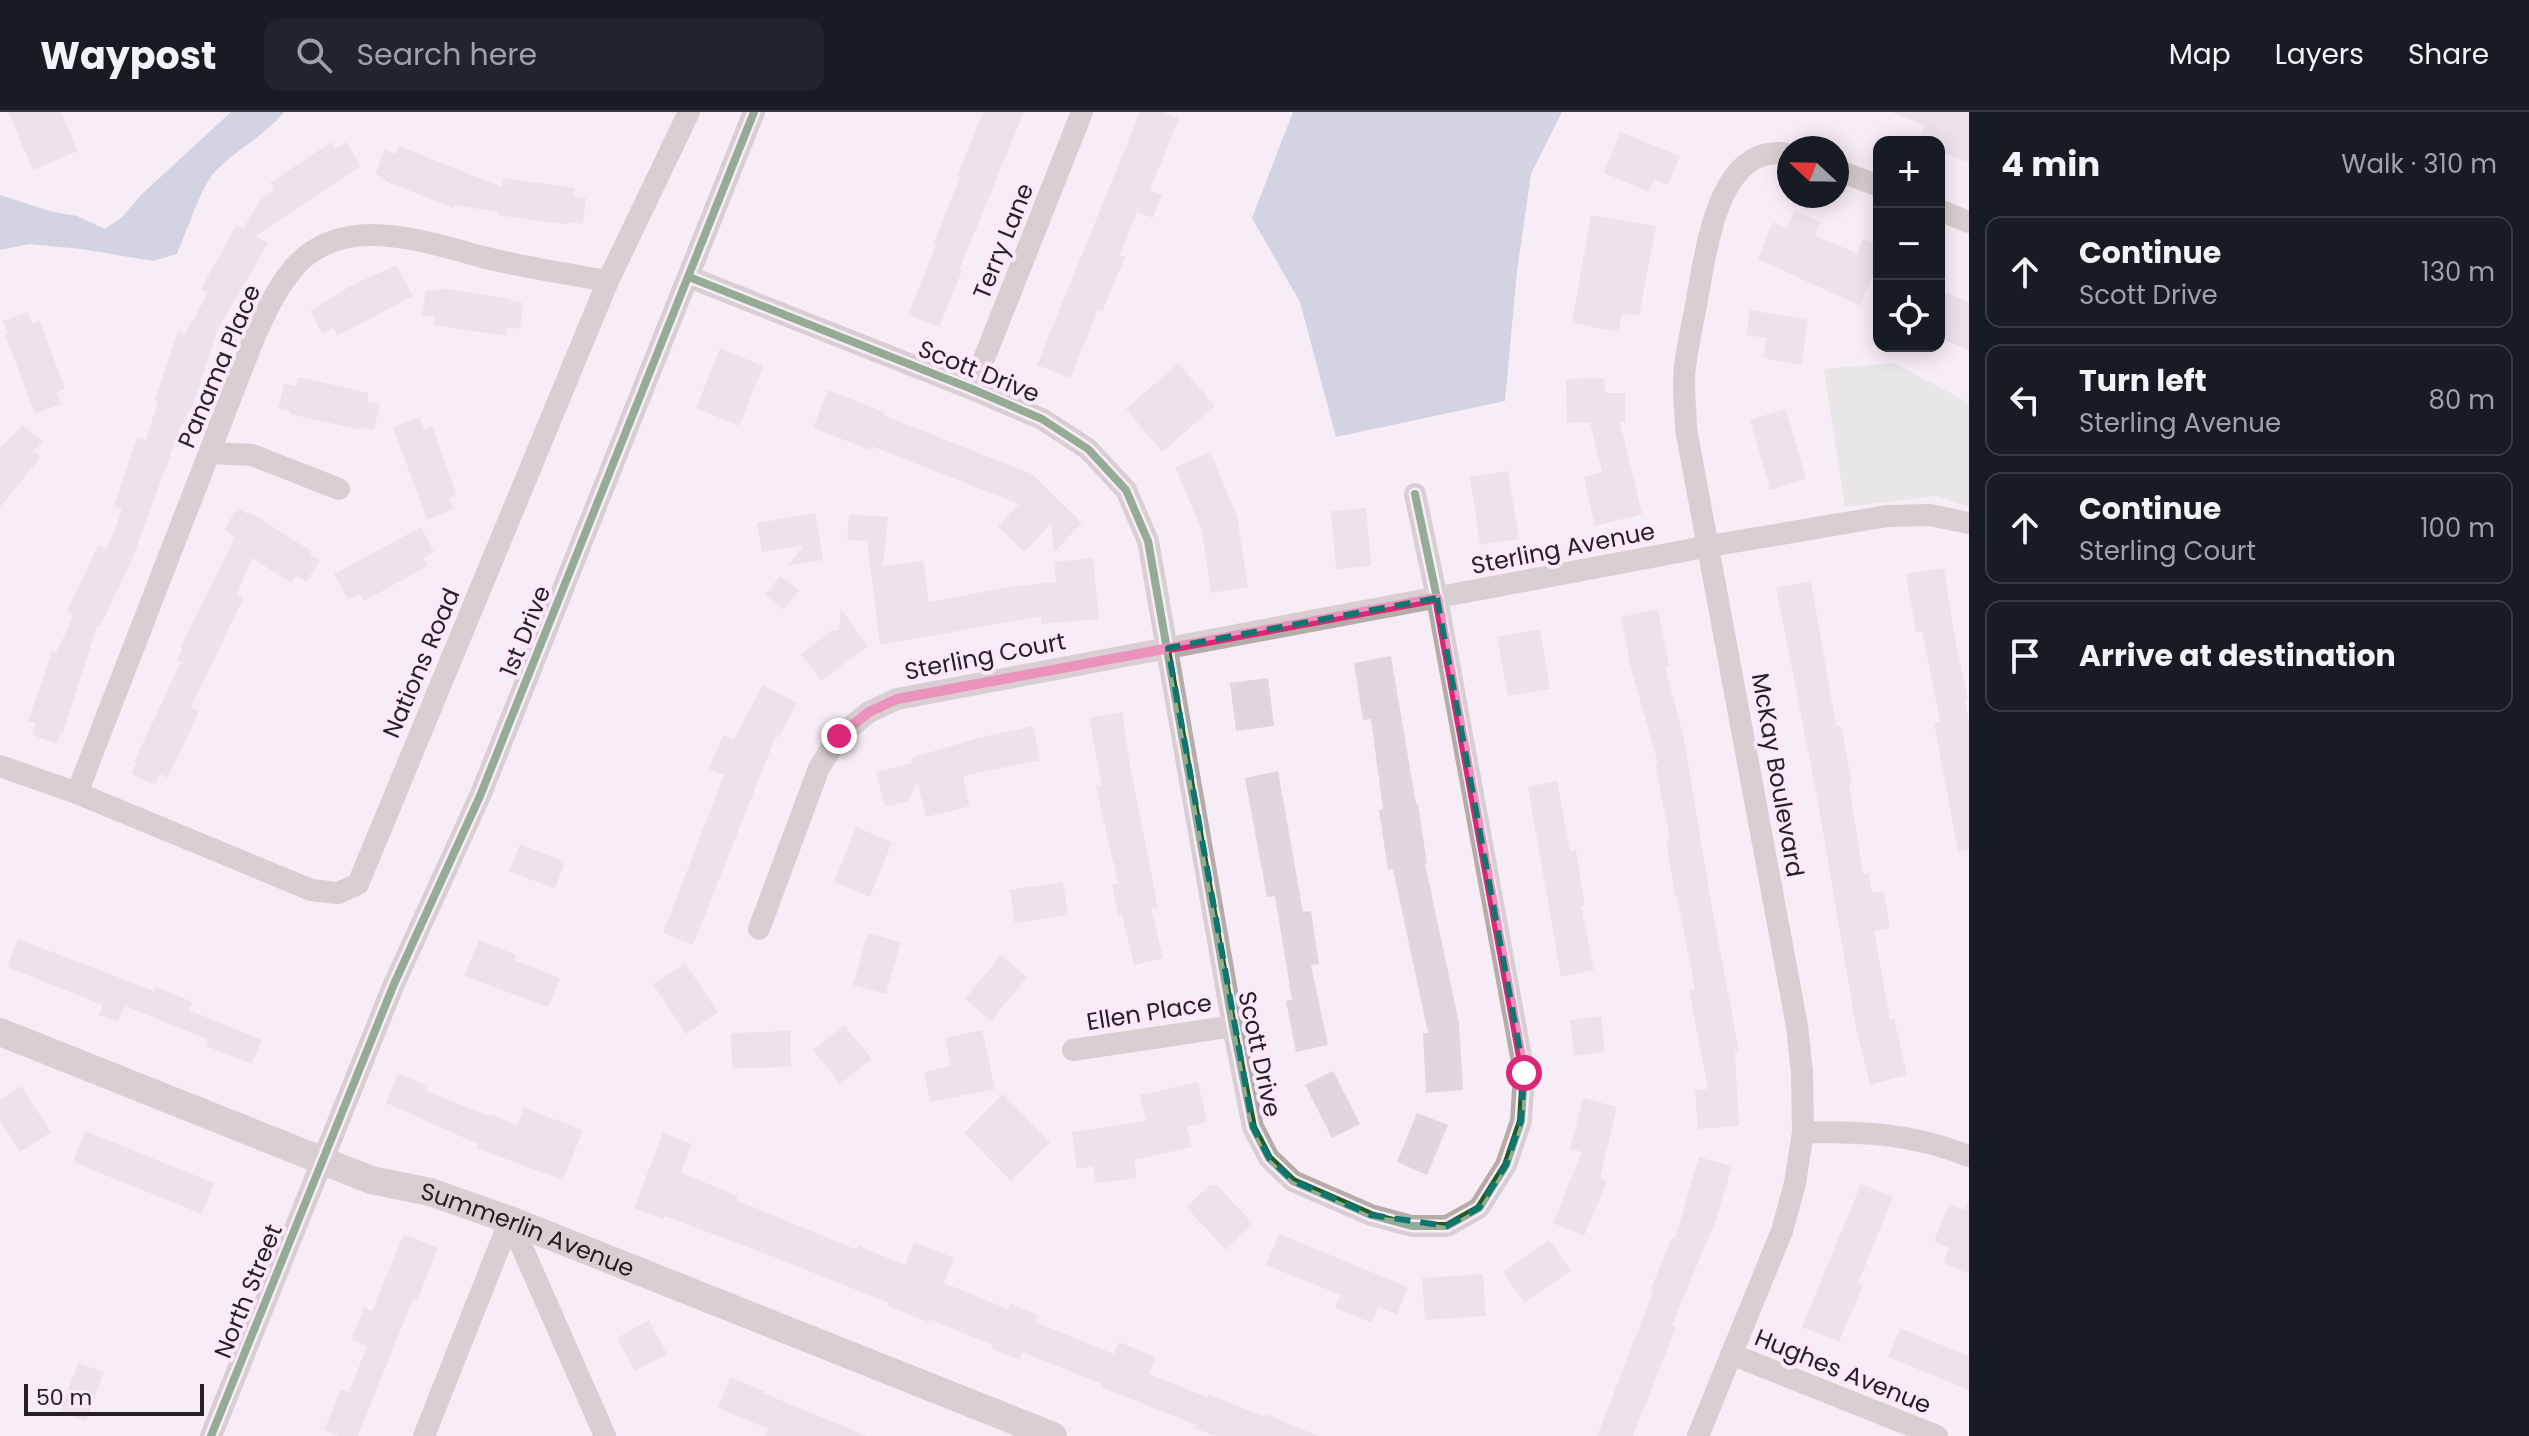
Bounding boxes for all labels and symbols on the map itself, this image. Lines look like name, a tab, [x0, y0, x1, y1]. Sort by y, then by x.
north arrow	[1777, 136, 1849, 208]
street label: Terry Lane	[965, 178, 1041, 304]
street label: Panama Place	[170, 279, 268, 453]
street label: Scott Drive	[913, 332, 1045, 410]
street label: Sterling Avenue	[1468, 514, 1658, 582]
street label: 1st Drive	[492, 581, 558, 681]
street label: Nations Road	[375, 583, 467, 743]
street label: Sterling Court	[902, 624, 1068, 688]
street label: McKay Boulevard	[1744, 670, 1812, 880]
route end	[821, 718, 857, 754]
street label: Ellen Place	[1084, 986, 1214, 1038]
street label: Scott Drive	[1231, 988, 1289, 1120]
route start	[1506, 1055, 1542, 1091]
street label: Summerlin Avenue	[418, 1174, 640, 1284]
street label: North Street	[206, 1219, 290, 1363]
street label: Hughes Avenue	[1750, 1321, 1936, 1421]
scale bar	[24, 1380, 204, 1416]

